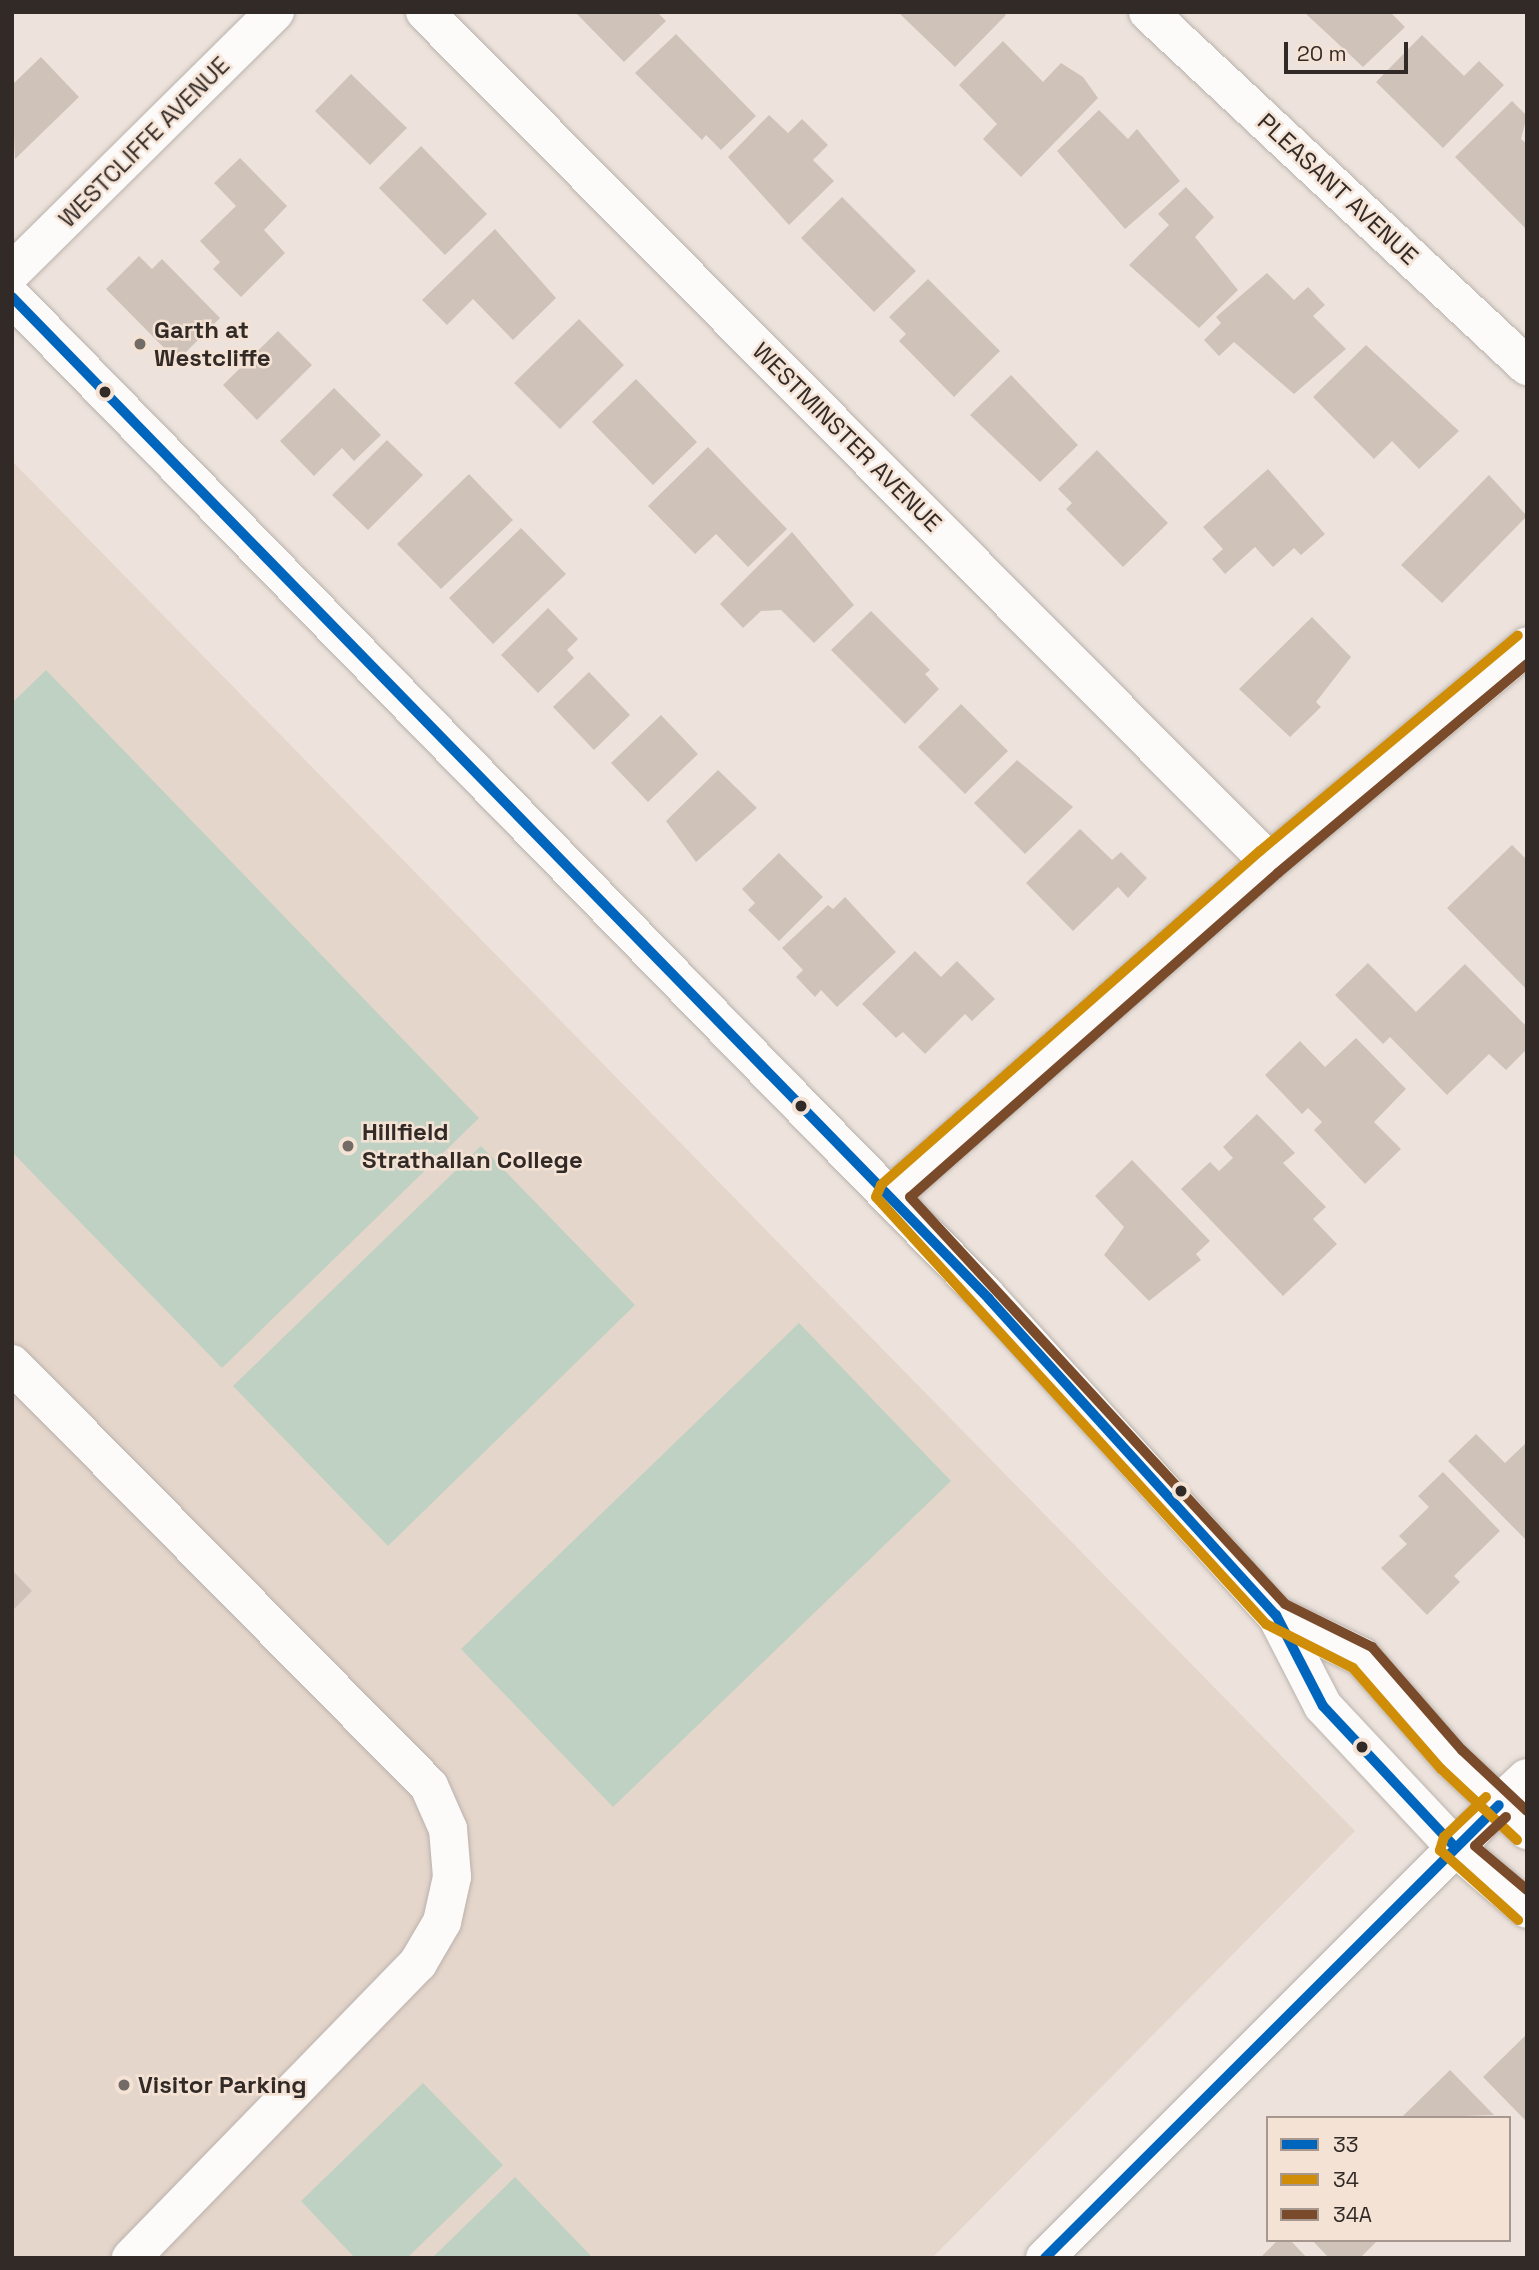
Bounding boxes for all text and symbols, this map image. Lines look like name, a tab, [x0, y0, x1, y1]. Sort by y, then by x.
scale bar	[1287, 28, 1411, 72]
text: 20 m	[1297, 40, 1347, 67]
street label: WESTCLIFFE AVENUE	[53, 51, 235, 233]
street label: PLEASANT AVENUE	[1251, 107, 1425, 271]
place label: Garth at Westcliffe	[154, 316, 271, 372]
marker: Garth at Westcliffe	[132, 336, 148, 352]
street label: WESTMINSTER AVENUE	[746, 336, 948, 538]
unlabelled marker	[98, 385, 112, 399]
unlabelled marker	[794, 1099, 808, 1113]
place label: Hillfield Strathallan College	[362, 1118, 583, 1174]
marker: Hillfield Strathallan College	[340, 1138, 356, 1154]
unlabelled marker	[1174, 1484, 1188, 1498]
unlabelled marker	[1355, 1740, 1369, 1754]
place label: Visitor Parking	[138, 2071, 307, 2099]
marker: Visitor Parking	[116, 2077, 132, 2093]
legend	[1266, 2116, 1511, 2242]
text: 33	[1333, 2131, 1358, 2158]
text: 34	[1333, 2166, 1359, 2193]
text: 34A	[1333, 2201, 1372, 2228]

